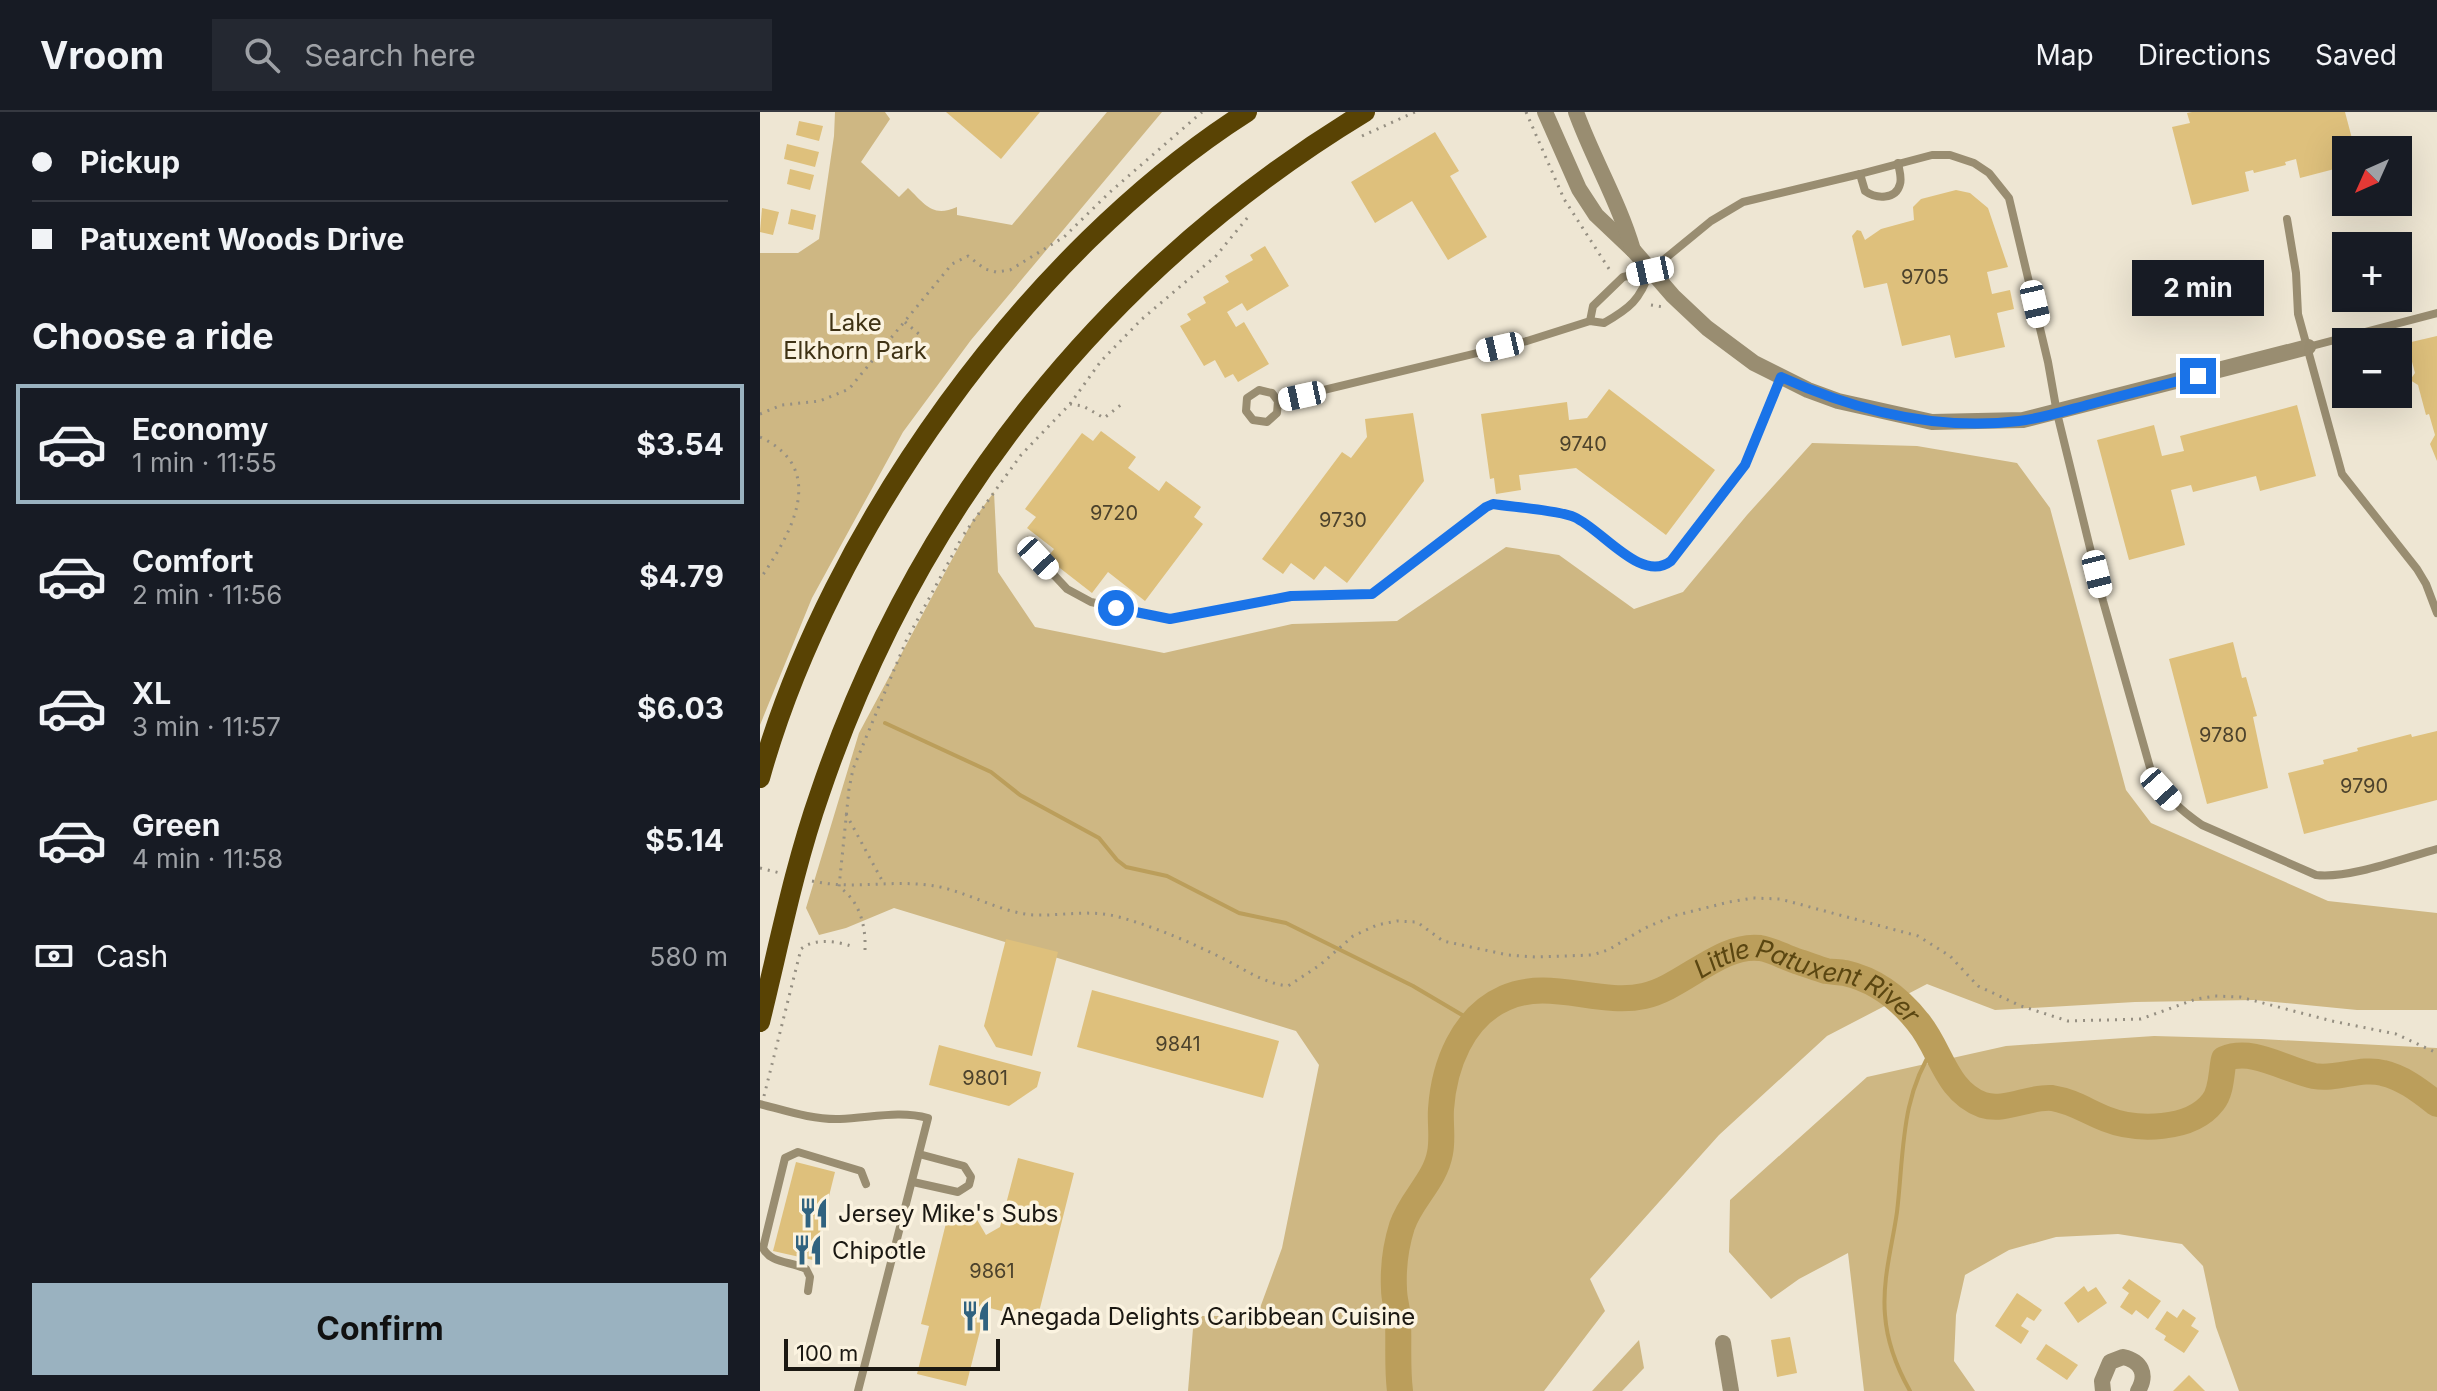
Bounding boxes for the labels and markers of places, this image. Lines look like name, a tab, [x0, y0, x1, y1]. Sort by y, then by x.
restaurant icon: Jersey Mike's Subs	[797, 1196, 831, 1230]
place label: Jersey Mike's Subs	[838, 1199, 1059, 1228]
restaurant icon: Chipotle	[791, 1233, 825, 1267]
place label: Chipotle	[832, 1236, 926, 1265]
restaurant icon: Anegada Delights Caribbean Cuisine	[959, 1299, 993, 1333]
place label: Anegada Delights Caribbean Cuisine	[1000, 1302, 1415, 1331]

